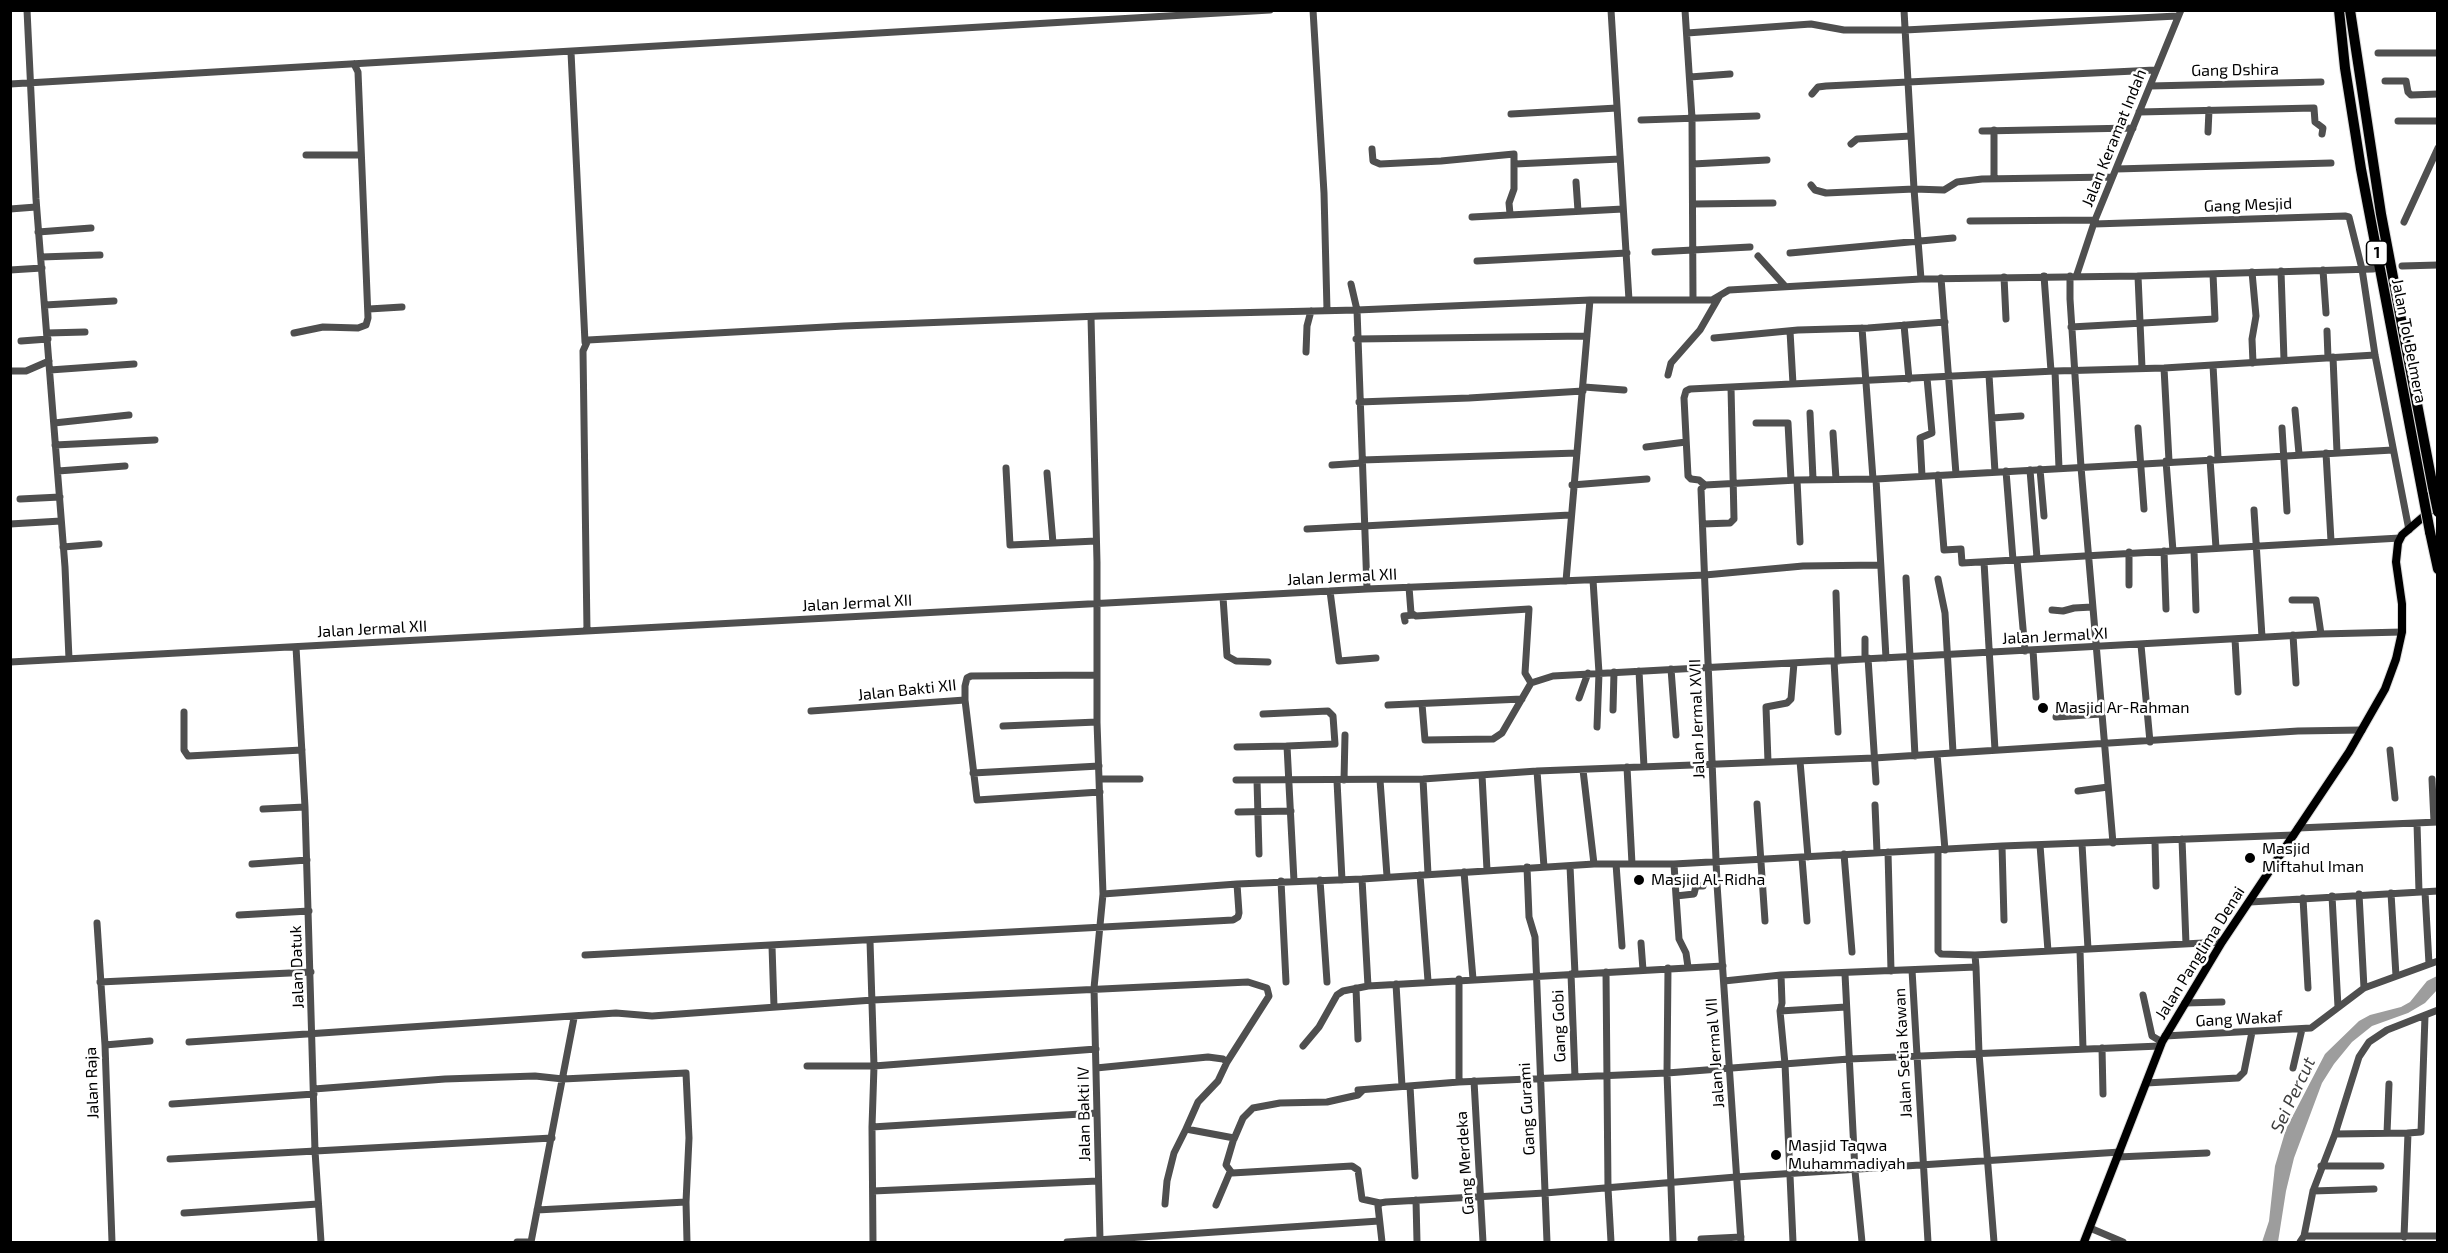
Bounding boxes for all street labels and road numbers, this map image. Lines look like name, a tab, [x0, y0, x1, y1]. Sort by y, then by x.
street label: Gang Dshira	[2191, 60, 2279, 80]
street label: Jalan Keramat Indah	[2078, 66, 2150, 210]
street label: Gang Mesjid	[2203, 194, 2293, 216]
road number: 1	[2366, 241, 2388, 265]
street label: Jalan Tol Belmera	[2387, 277, 2431, 405]
street label: Jalan Jermal XII	[1286, 565, 1398, 589]
street label: Jalan Jermal XII	[801, 591, 913, 615]
street label: Jalan Jermal XII	[316, 617, 428, 641]
street label: Jalan Jermal XI	[2001, 624, 2109, 648]
street label: Jalan Jermal XVII	[1685, 659, 1709, 779]
street label: Jalan Bakti XII	[857, 675, 957, 705]
street label: Jalan Panglima Denai	[2151, 883, 2249, 1023]
street label: Jalan Datuk	[286, 925, 308, 1009]
street label: Jalan Setia Kawan	[1890, 988, 1916, 1118]
street label: Gang Gobi	[1548, 989, 1570, 1063]
street label: Jalan Jermal VII	[1702, 997, 1728, 1109]
street label: Gang Wakaf	[2195, 1007, 2283, 1031]
street label: Jalan Raja	[81, 1047, 103, 1119]
street label: Gang Gurami	[1515, 1062, 1539, 1156]
street label: Jalan Bakti IV	[1074, 1066, 1094, 1162]
street label: Gang Merdeka	[1452, 1110, 1478, 1216]

